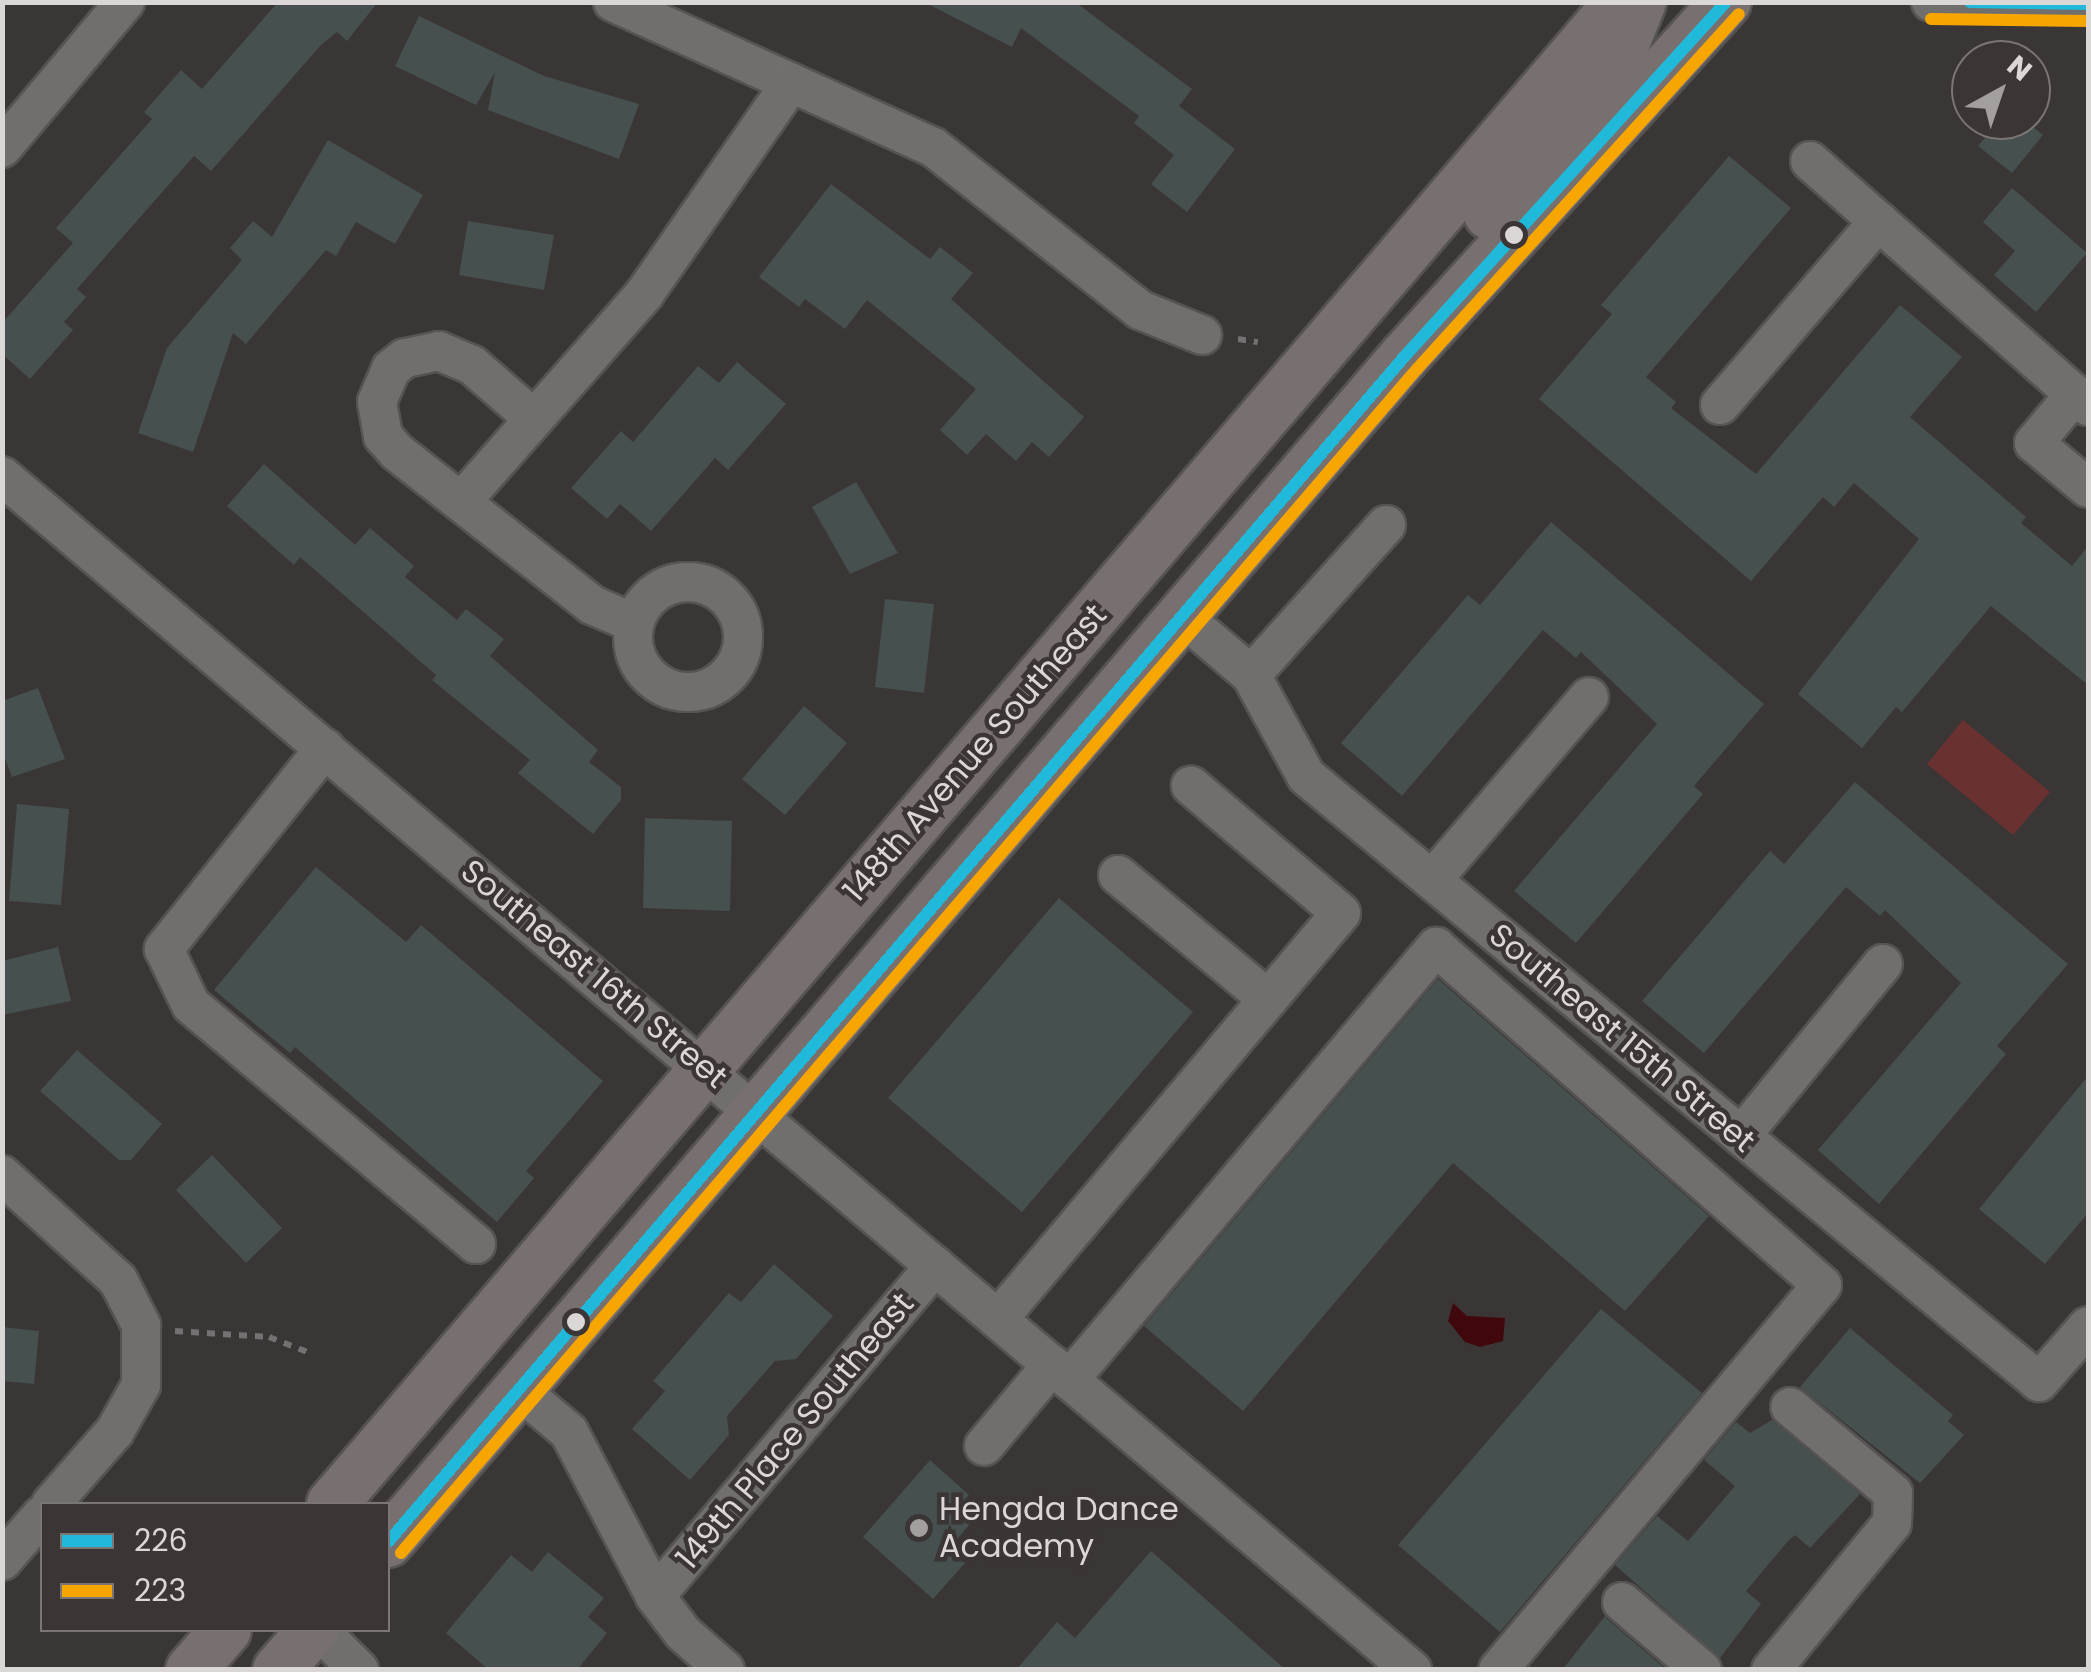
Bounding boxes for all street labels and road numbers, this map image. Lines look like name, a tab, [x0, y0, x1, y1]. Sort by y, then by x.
street label: 148th Avenue Southeast	[835, 596, 1115, 910]
street label: Southeast 16th Street	[453, 852, 735, 1096]
street label: Southeast 15th Street	[1481, 916, 1763, 1160]
street label: 149th Place Southeast	[668, 1285, 922, 1577]

